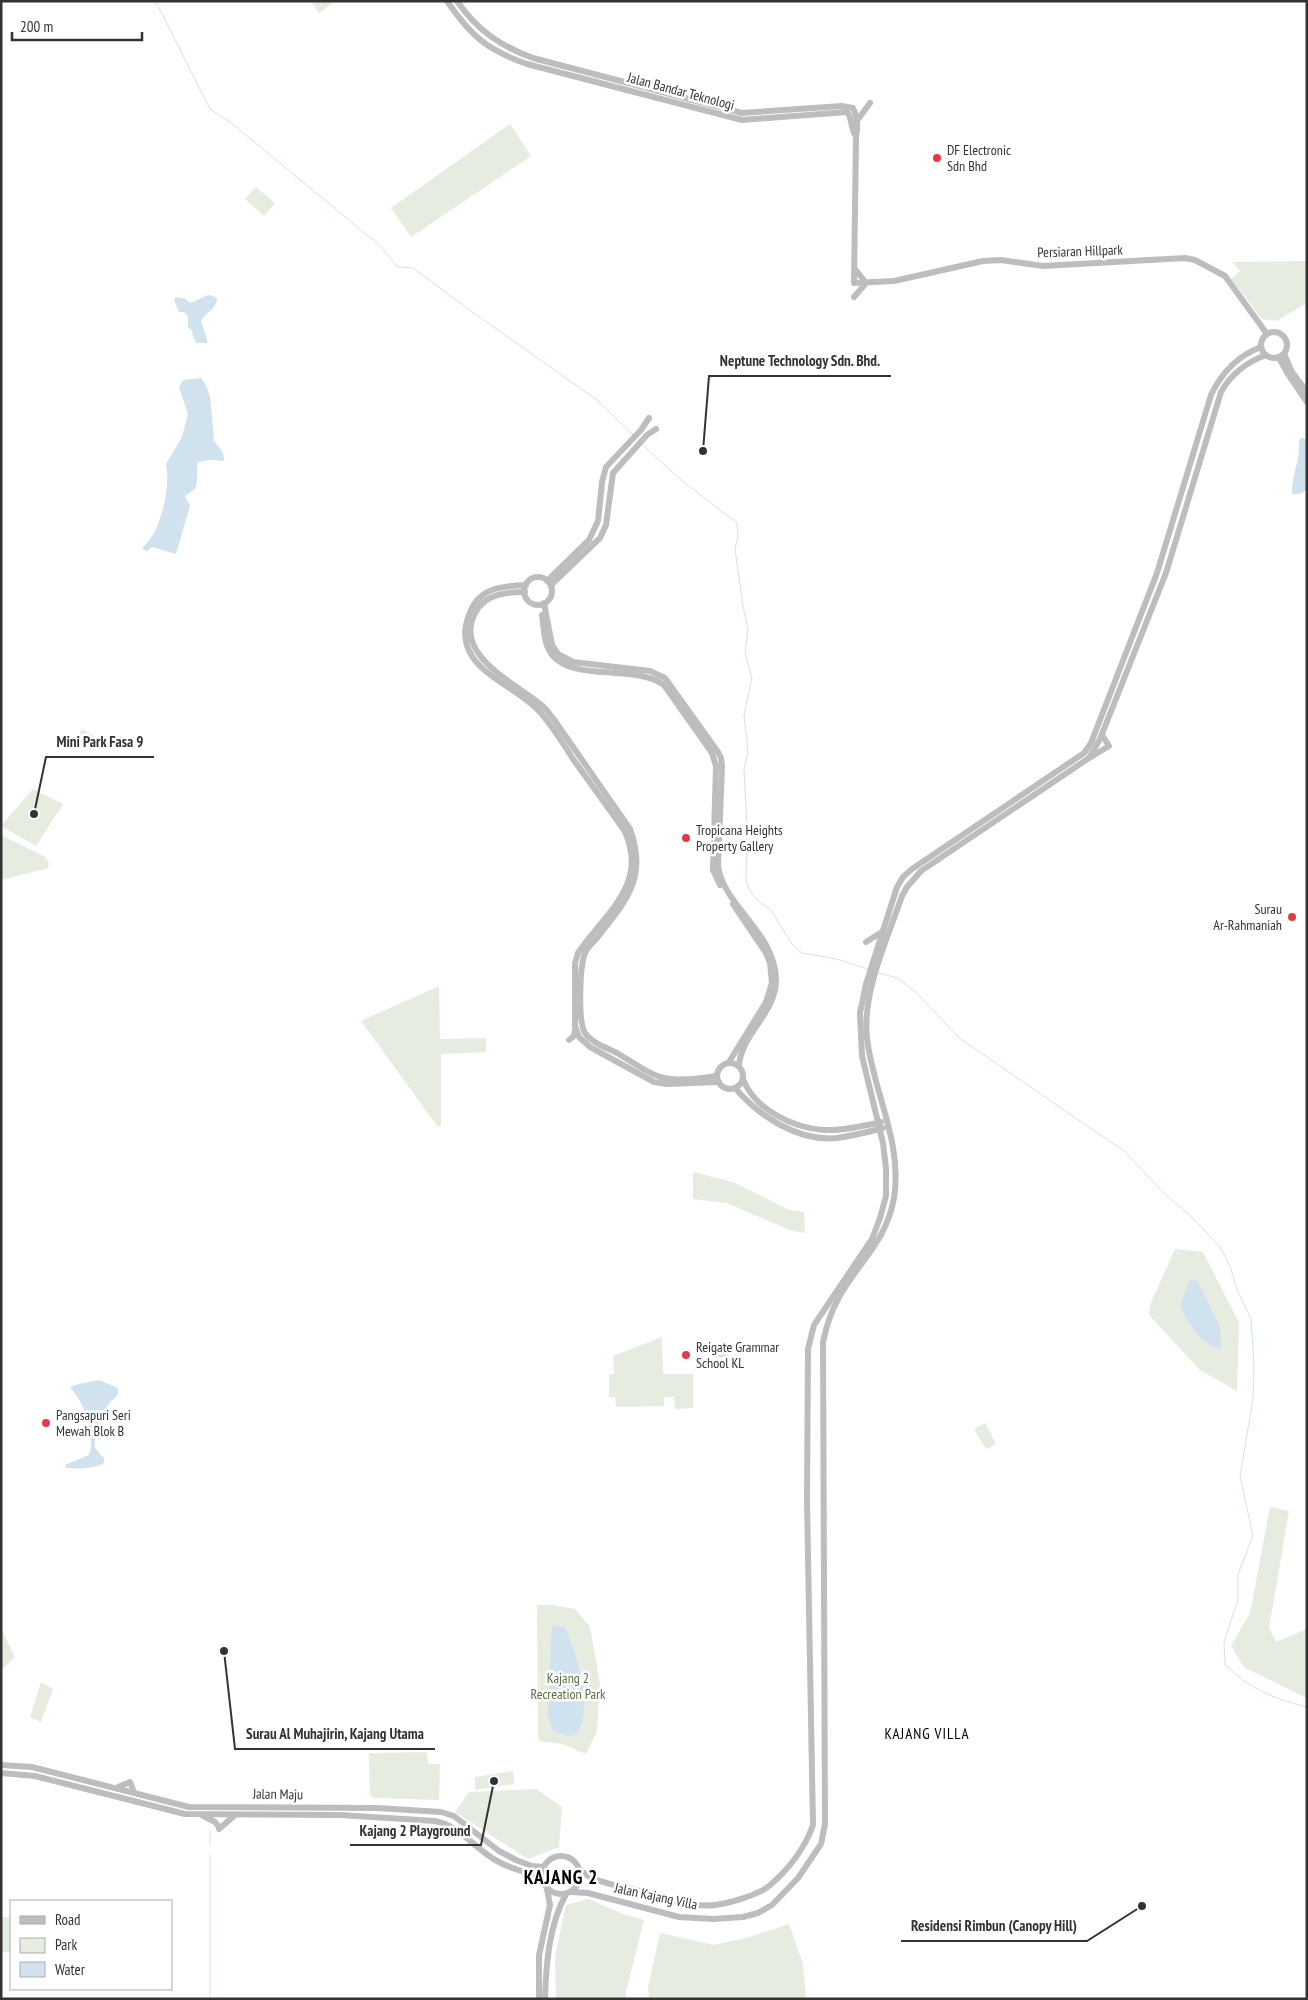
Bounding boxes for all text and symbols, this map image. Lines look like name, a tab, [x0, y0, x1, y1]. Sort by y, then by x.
scale bar	[12, 10, 142, 42]
text: 200 m	[20, 17, 53, 36]
street label: Jalan Bandar Teknologi	[625, 68, 736, 114]
place label: DF Electronic Sdn Bhd	[947, 141, 1011, 175]
marker: DF Electronic Sdn Bhd	[931, 152, 943, 164]
street label: Persiaran Hillpark	[1037, 240, 1124, 261]
callout: Neptune Technology Sdn. Bhd.	[709, 346, 891, 376]
text: Neptune Technology Sdn. Bhd.	[720, 351, 880, 370]
callout: Mini Park Fasa 9	[46, 727, 154, 757]
text: Mini Park Fasa 9	[57, 732, 143, 751]
place label: Tropicana Heights Property Gallery	[696, 821, 783, 855]
marker: Tropicana Heights Property Gallery	[680, 832, 692, 844]
place label: Surau Ar-Rahmaniah	[1213, 900, 1282, 934]
marker: Surau Ar-Rahmaniah	[1286, 911, 1298, 923]
place label: Reigate Grammar School KL	[696, 1338, 779, 1372]
marker: Reigate Grammar School KL	[680, 1349, 692, 1361]
place label: Pangsapuri Seri Mewah Blok B	[56, 1406, 131, 1440]
marker: Pangsapuri Seri Mewah Blok B	[40, 1417, 52, 1429]
park label: Kajang 2 Recreation Park	[531, 1669, 606, 1703]
callout: Surau Al Muhajirin, Kajang Utama	[235, 1719, 435, 1749]
text: Surau Al Muhajirin, Kajang Utama	[246, 1724, 424, 1743]
district label: KAJANG VILLA	[884, 1724, 970, 1743]
street label: Jalan Maju	[252, 1785, 303, 1803]
callout: Kajang 2 Playground	[350, 1815, 481, 1845]
text: Kajang 2 Playground	[360, 1821, 471, 1840]
district label: KAJANG 2	[524, 1865, 598, 1889]
street label: Jalan Kajang Villa	[612, 1878, 699, 1914]
legend	[10, 1900, 172, 1990]
text: Road	[55, 1910, 81, 1929]
callout: Residensi Rimbun (Canopy Hill)	[901, 1911, 1087, 1941]
text: Residensi Rimbun (Canopy Hill)	[911, 1916, 1077, 1935]
text: Park	[55, 1935, 77, 1954]
text: Water	[55, 1960, 86, 1979]

